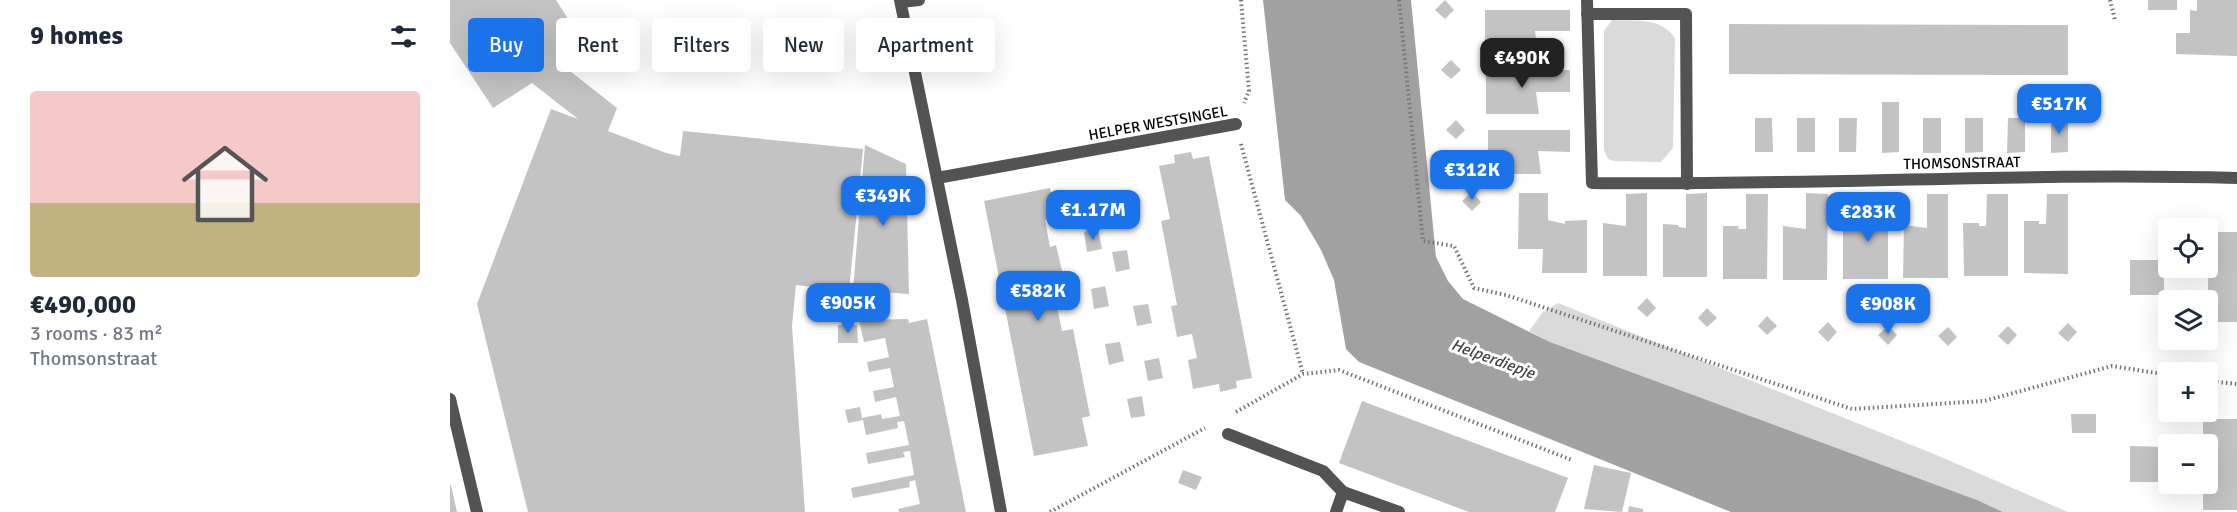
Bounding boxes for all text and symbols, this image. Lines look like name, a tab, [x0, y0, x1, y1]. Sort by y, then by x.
chip: Buy	[468, 18, 544, 72]
chip: Rent	[556, 18, 640, 72]
chip: Filters	[652, 18, 751, 72]
chip: New	[763, 18, 844, 72]
chip: Apartment	[856, 18, 995, 72]
text: 9 homes	[30, 20, 123, 52]
icon: filters	[387, 20, 420, 53]
pin: €490K	[1480, 38, 1564, 89]
text: €490K	[1494, 45, 1550, 70]
pin: €517K	[2017, 84, 2101, 135]
text: €517K	[2031, 91, 2087, 116]
street label: HELPER WESTSINGEL	[1087, 102, 1229, 144]
icon: home	[171, 130, 279, 238]
pin: €312K	[1430, 150, 1514, 201]
street label: THOMSONSTRAAT	[1903, 153, 2021, 173]
text: €312K	[1444, 157, 1500, 182]
pin: €349K	[841, 176, 925, 227]
text: €349K	[855, 183, 911, 208]
pin: €1.17M	[1044, 190, 1142, 241]
pin: €283K	[1826, 192, 1910, 243]
text: €1.17M	[1060, 197, 1126, 222]
text: €283K	[1840, 199, 1896, 224]
map controls	[2158, 218, 2218, 494]
button: locate	[2158, 218, 2218, 278]
pin: €582K	[996, 271, 1080, 322]
text: €582K	[1010, 278, 1066, 303]
pin: €905K	[806, 283, 890, 334]
pin: €908K	[1846, 284, 1930, 335]
text: €490,000	[30, 289, 136, 321]
text: €905K	[820, 290, 876, 315]
button: layers	[2158, 290, 2218, 350]
text: €908K	[1860, 291, 1916, 316]
text: 3 rooms · 83 m²	[30, 321, 163, 346]
water label: Helperdiepje	[1448, 335, 1538, 384]
text: Thomsonstraat	[30, 346, 157, 371]
button: +	[2158, 362, 2218, 422]
button: −	[2158, 434, 2218, 494]

